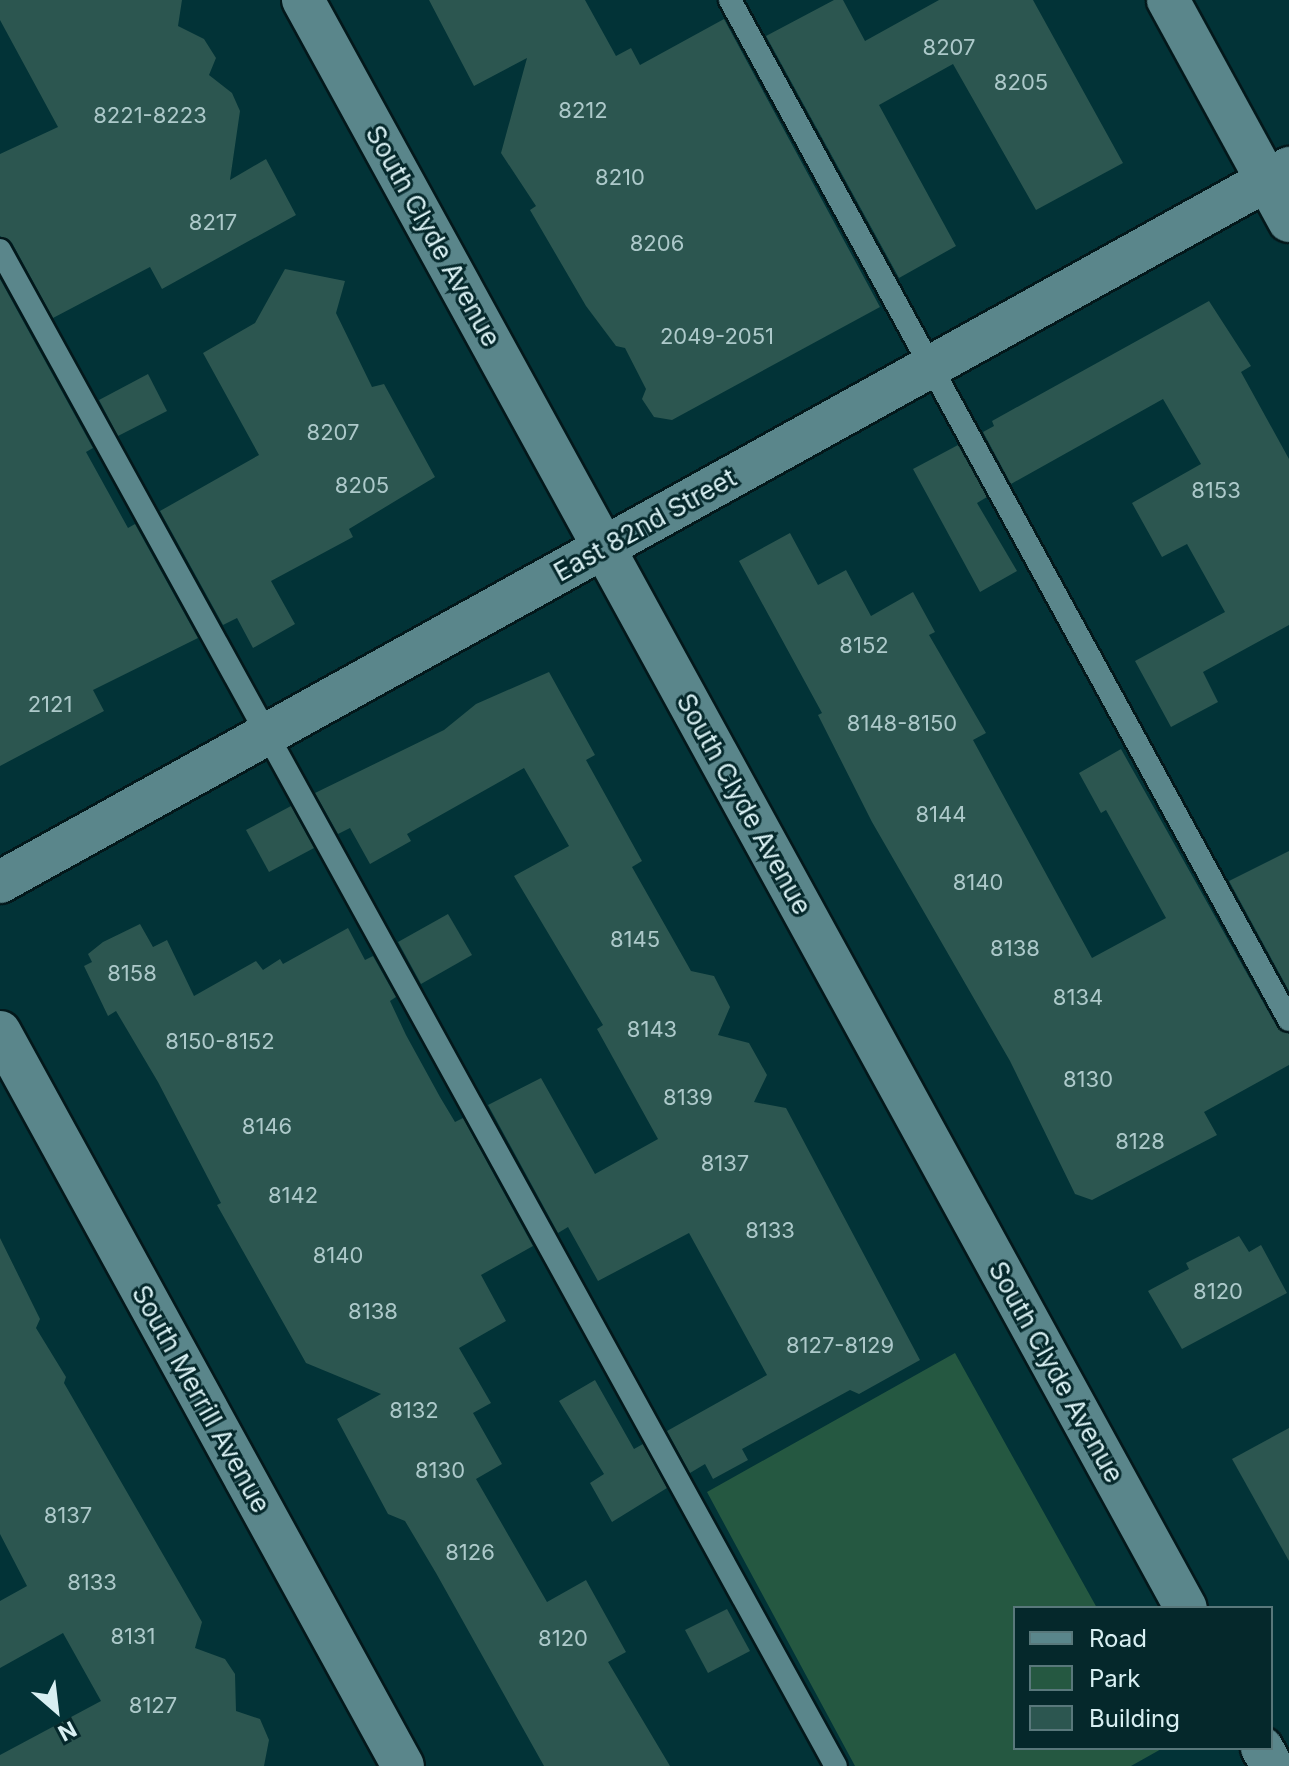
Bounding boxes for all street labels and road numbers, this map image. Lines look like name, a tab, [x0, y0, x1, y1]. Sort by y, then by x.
street label: South Clyde Avenue	[359, 120, 507, 352]
street label: East 82nd Street	[548, 462, 742, 588]
street label: South Clyde Avenue	[670, 688, 818, 920]
street label: South Clyde Avenue	[982, 1256, 1130, 1488]
street label: South Merrill Avenue	[125, 1280, 277, 1518]

